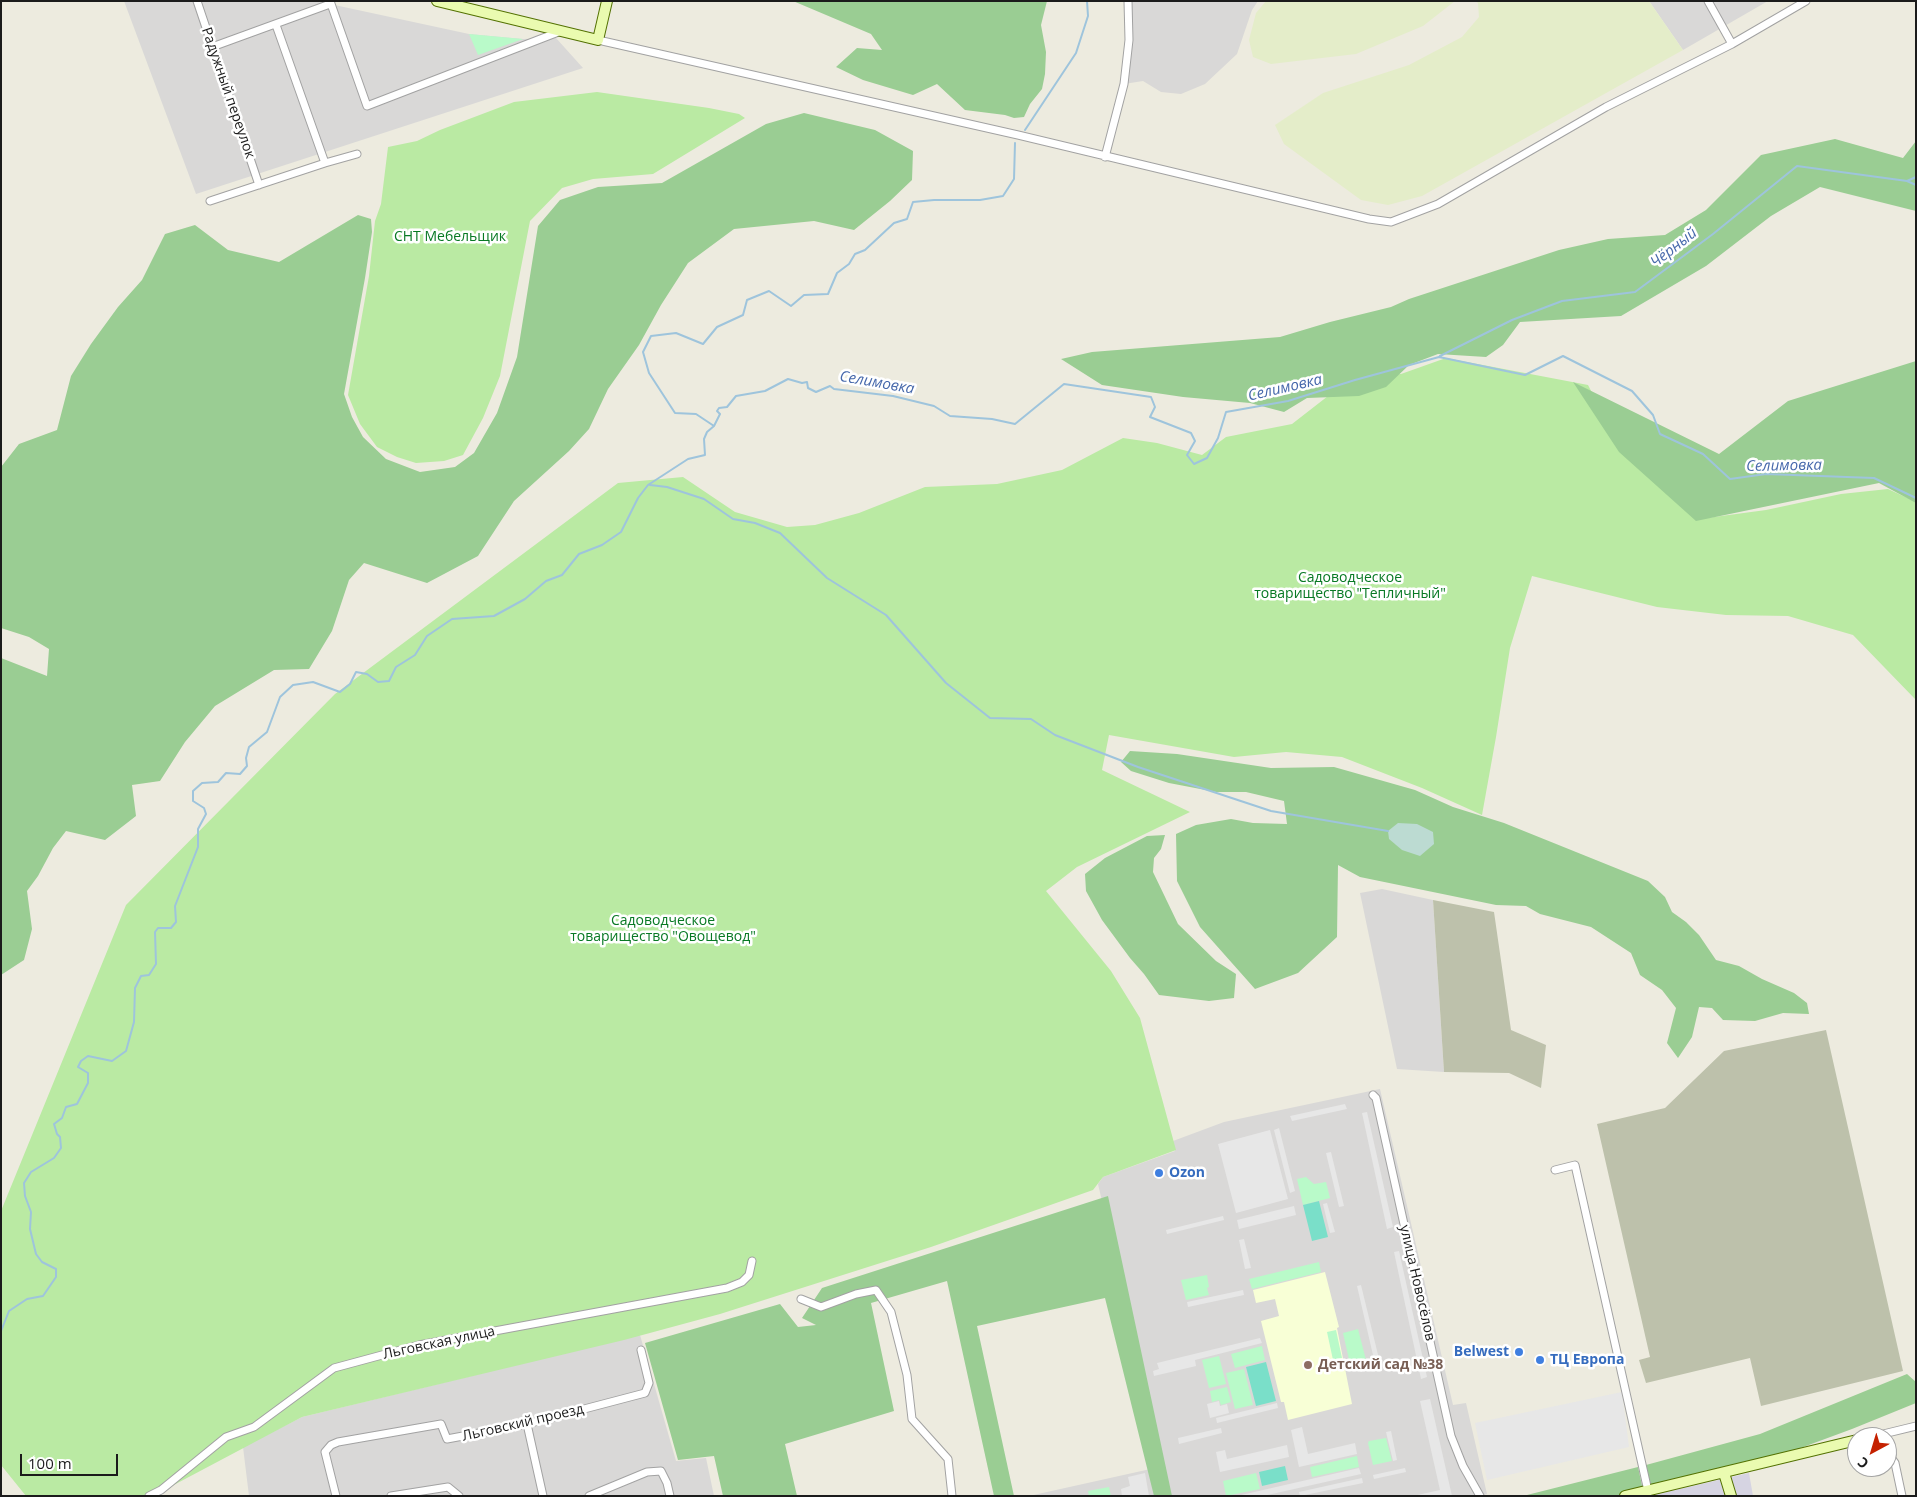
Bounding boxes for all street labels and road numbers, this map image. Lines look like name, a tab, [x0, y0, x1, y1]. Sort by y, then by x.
street label: Радужный переулок	[198, 25, 258, 161]
street label: улица Новосёлов	[1396, 1223, 1438, 1343]
street label: Льговская улица	[381, 1323, 497, 1363]
street label: Льговский проезд	[461, 1401, 585, 1445]

